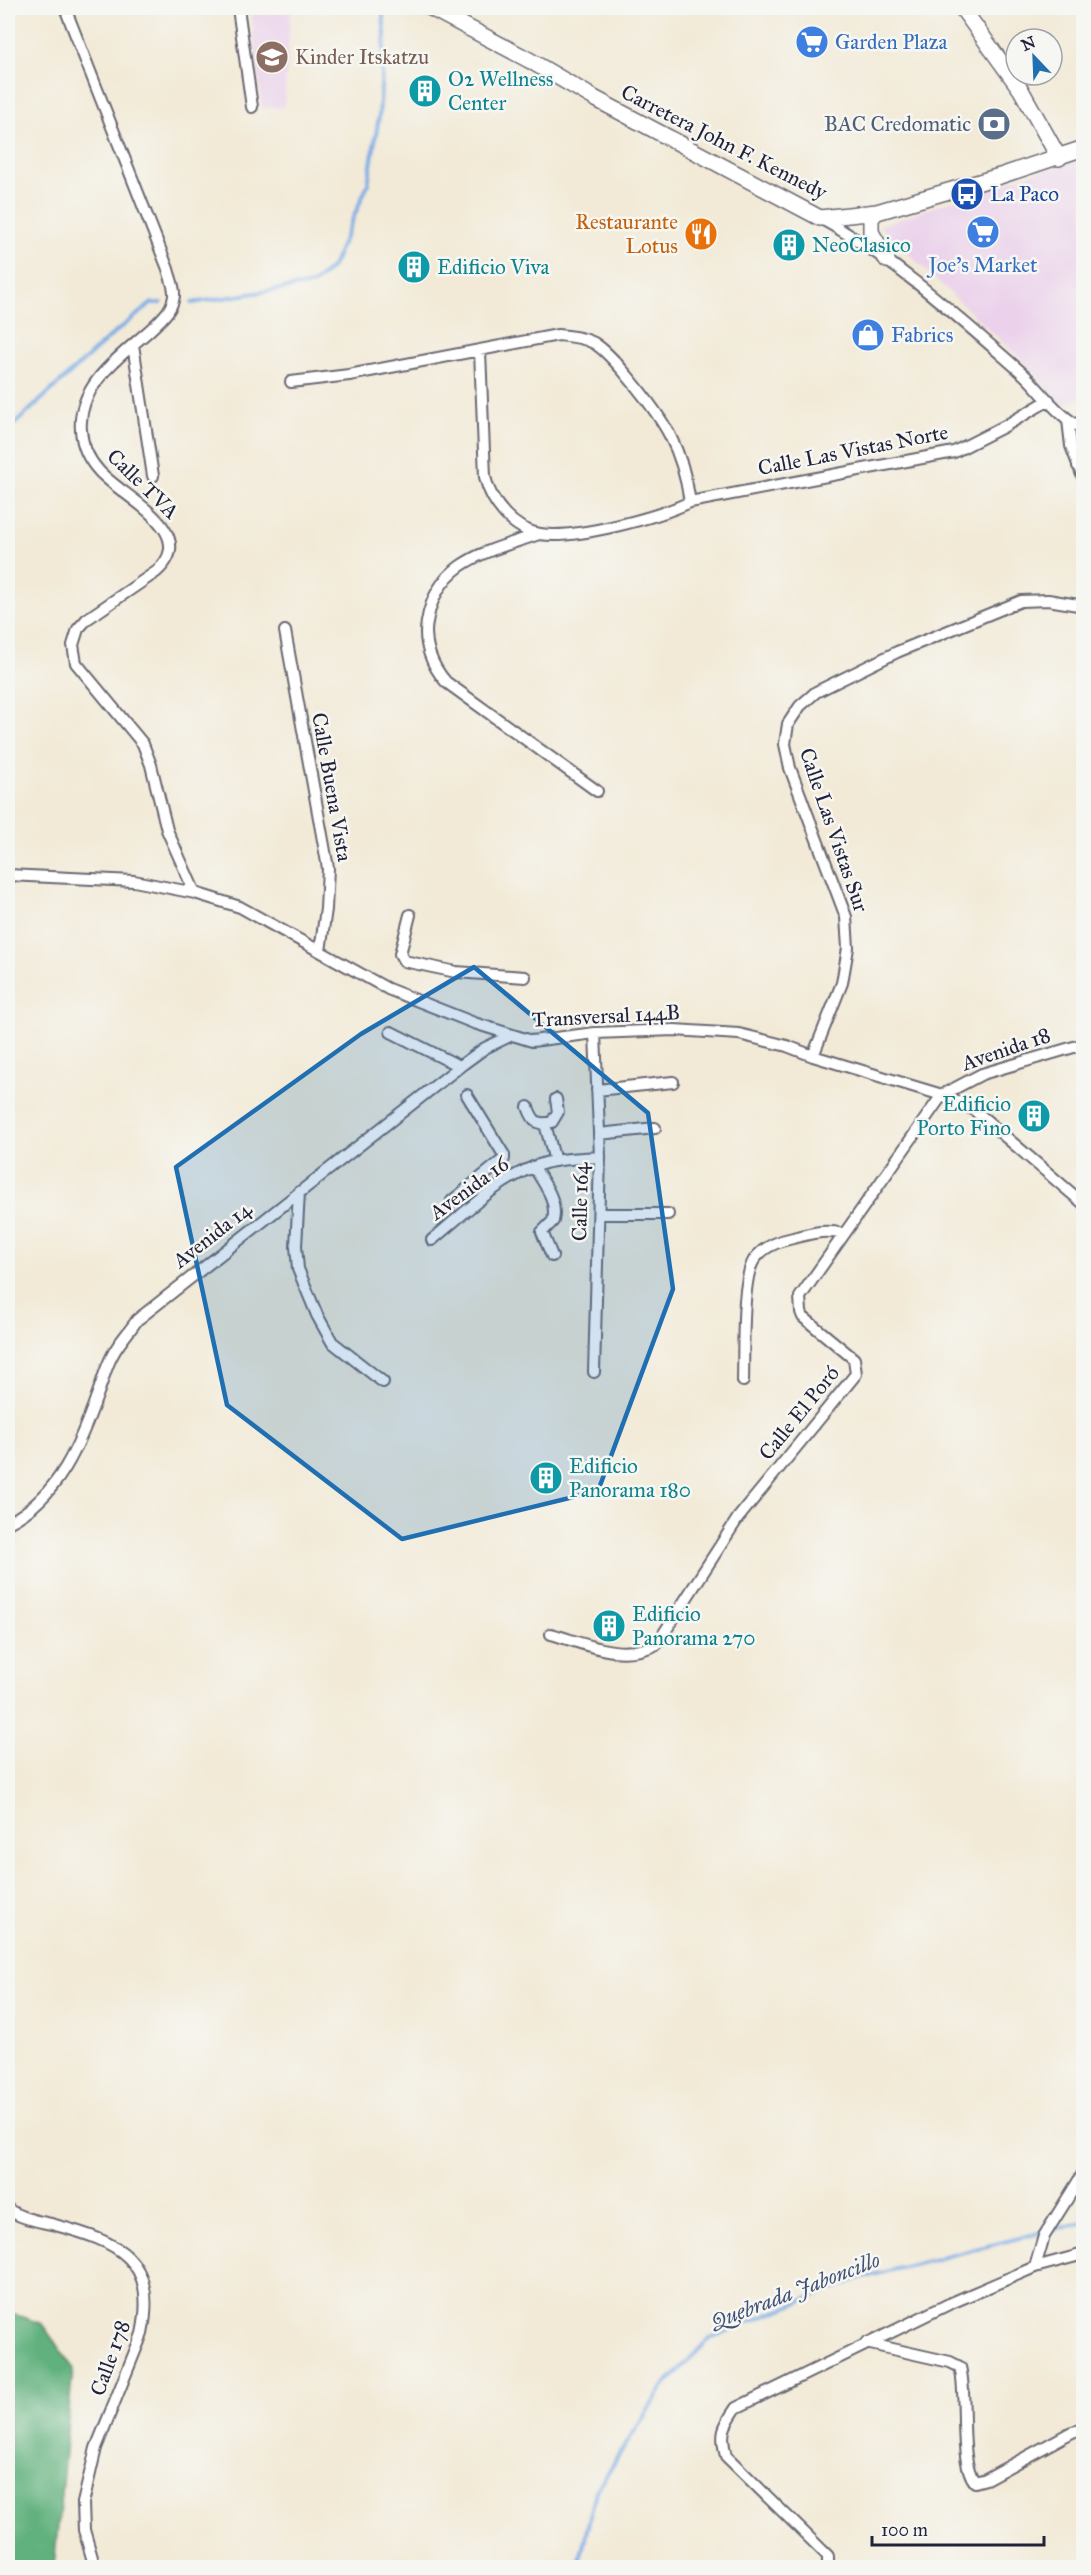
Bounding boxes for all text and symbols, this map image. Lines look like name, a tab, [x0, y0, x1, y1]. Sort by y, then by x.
supermarket icon: Garden Plaza	[794, 24, 830, 60]
north arrow	[1004, 27, 1064, 87]
place label: Garden Plaza	[835, 29, 947, 55]
text: N	[1018, 32, 1039, 55]
school or university icon: Kinder Itskatzu	[254, 39, 290, 75]
place label: Kinder Itskatzu	[295, 44, 429, 70]
place label: O2 Wellness Center	[448, 66, 554, 116]
building icon: O2 Wellness Center	[407, 73, 443, 109]
street label: Carretera John F. Kennedy	[617, 79, 832, 206]
bank icon: BAC Credomatic	[976, 106, 1012, 142]
place label: BAC Credomatic	[824, 111, 971, 137]
bus stop icon: La Paco	[949, 176, 985, 212]
place label: La Paco	[990, 181, 1059, 207]
place label: Restaurante Lotus	[575, 209, 678, 259]
supermarket icon: Joe's Market	[965, 214, 1001, 250]
restaurant icon: Restaurante Lotus	[683, 216, 719, 252]
building icon: NeoClasico	[771, 227, 807, 263]
place label: NeoClasico	[812, 232, 911, 258]
building icon: Edificio Viva	[396, 249, 432, 285]
place label: Joe's Market	[927, 252, 1038, 278]
place label: Edificio Viva	[437, 254, 549, 280]
shop icon: Fabrics	[850, 317, 886, 353]
place label: Fabrics	[891, 322, 953, 348]
street label: Calle Las Vistas Norte	[756, 419, 950, 481]
street label: Calle TVA	[102, 443, 184, 525]
street label: Calle Buena Vista	[306, 711, 358, 864]
street label: Calle Las Vistas Sur	[794, 744, 874, 916]
street label: Transversal 144B	[531, 999, 681, 1033]
street label: Avenida 18	[957, 1022, 1054, 1077]
place label: Edificio Porto Fino	[917, 1091, 1011, 1141]
building icon: Edificio Porto Fino	[1016, 1098, 1052, 1134]
street label: Avenida 16	[423, 1150, 515, 1226]
street label: Calle 164	[566, 1161, 594, 1241]
street label: Avenida 14	[167, 1195, 258, 1274]
street label: Calle El Poró	[753, 1360, 845, 1465]
place label: Edificio Panorama 180	[569, 1453, 691, 1503]
building icon: Edificio Panorama 180	[528, 1460, 564, 1496]
place label: Edificio Panorama 270	[632, 1601, 756, 1651]
building icon: Edificio Panorama 270	[591, 1608, 627, 1644]
water label: Quebrada Jaboncillo	[706, 2246, 884, 2336]
street label: Calle 178	[84, 2317, 136, 2399]
scale bar	[872, 2509, 1044, 2547]
text: 100 m	[881, 2519, 928, 2541]

